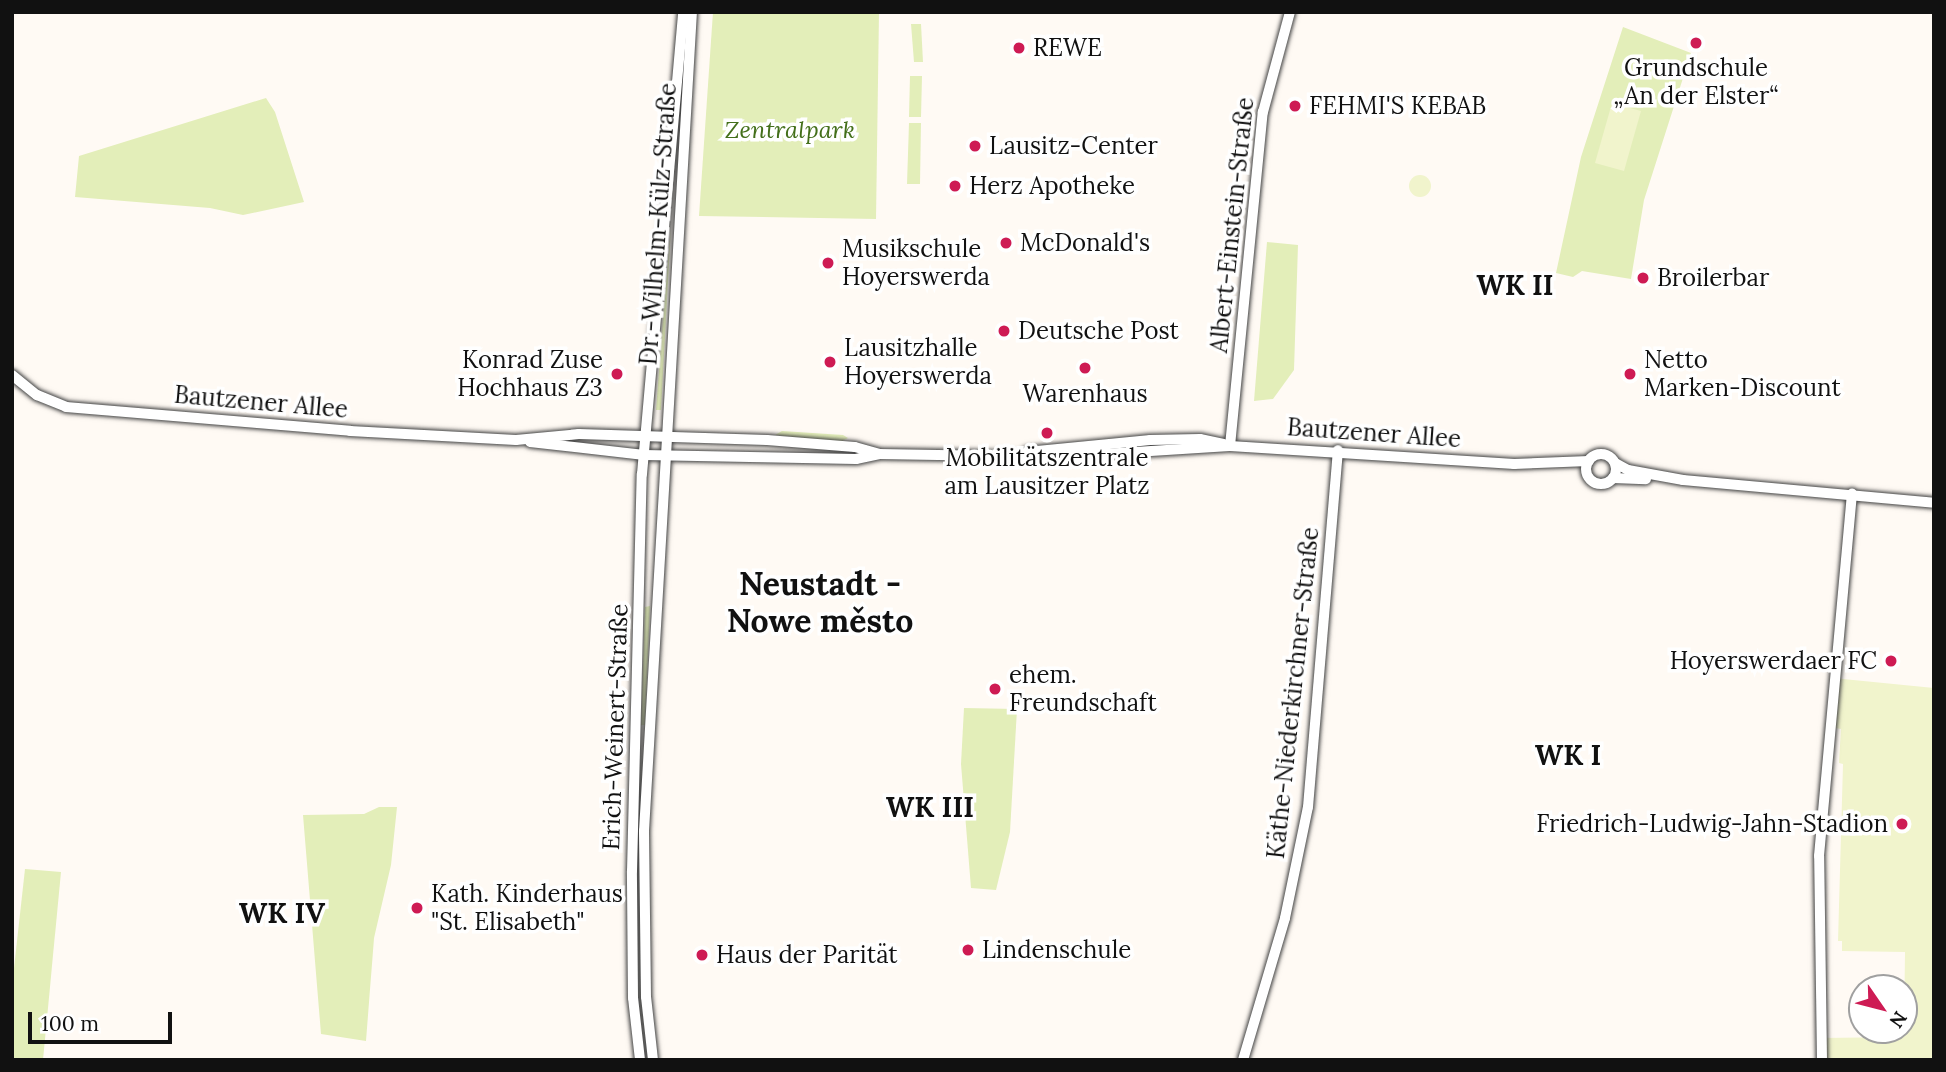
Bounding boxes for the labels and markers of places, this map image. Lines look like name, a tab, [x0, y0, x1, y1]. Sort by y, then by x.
place label: REWE	[1033, 34, 1102, 62]
marker: Grundschule „An der Elster“	[1688, 35, 1704, 51]
marker: REWE	[1011, 40, 1027, 56]
place label: Grundschule „An der Elster“	[1613, 54, 1779, 110]
place label: FEHMI'S KEBAB	[1309, 92, 1486, 120]
marker: FEHMI'S KEBAB	[1287, 98, 1303, 114]
place label: Lausitz-Center	[989, 132, 1158, 160]
marker: Lausitz-Center	[967, 138, 983, 154]
place label: Herz Apotheke	[969, 172, 1135, 200]
marker: Herz Apotheke	[947, 178, 963, 194]
place label: McDonald's	[1020, 229, 1150, 257]
place label: Musikschule Hoyerswerda	[842, 235, 990, 291]
marker: McDonald's	[998, 235, 1014, 251]
marker: Musikschule Hoyerswerda	[820, 255, 836, 271]
place label: Broilerbar	[1657, 264, 1769, 292]
marker: Broilerbar	[1635, 270, 1651, 286]
place label: Deutsche Post	[1018, 317, 1179, 345]
marker: Deutsche Post	[996, 323, 1012, 339]
place label: Lausitzhalle Hoyerswerda	[844, 334, 992, 390]
place label: Konrad Zuse Hochhaus Z3	[457, 346, 603, 402]
place label: Netto Marken-Discount	[1644, 346, 1841, 402]
marker: Lausitzhalle Hoyerswerda	[822, 354, 838, 370]
marker: Warenhaus	[1077, 360, 1093, 376]
marker: Konrad Zuse Hochhaus Z3	[609, 366, 625, 382]
marker: Netto Marken-Discount	[1622, 366, 1638, 382]
place label: Warenhaus	[1022, 380, 1148, 408]
marker: Mobilitätszentrale am Lausitzer Platz	[1039, 425, 1055, 441]
place label: Mobilitätszentrale am Lausitzer Platz	[944, 444, 1150, 500]
place label: Hoyerswerdaer FC	[1670, 647, 1877, 675]
marker: Hoyerswerdaer FC	[1883, 653, 1899, 669]
place label: ehem. Freundschaft	[1009, 661, 1157, 717]
marker: ehem. Freundschaft	[987, 681, 1003, 697]
place label: Friedrich-Ludwig-Jahn-Stadion	[1536, 810, 1888, 838]
marker: Friedrich-Ludwig-Jahn-Stadion	[1894, 816, 1910, 832]
place label: Kath. Kinderhaus "St. Elisabeth"	[431, 880, 623, 936]
marker: Kath. Kinderhaus "St. Elisabeth"	[409, 900, 425, 916]
place label: Lindenschule	[982, 936, 1131, 964]
place label: Haus der Parität	[716, 941, 898, 969]
marker: Lindenschule	[960, 942, 976, 958]
marker: Haus der Parität	[694, 947, 710, 963]

